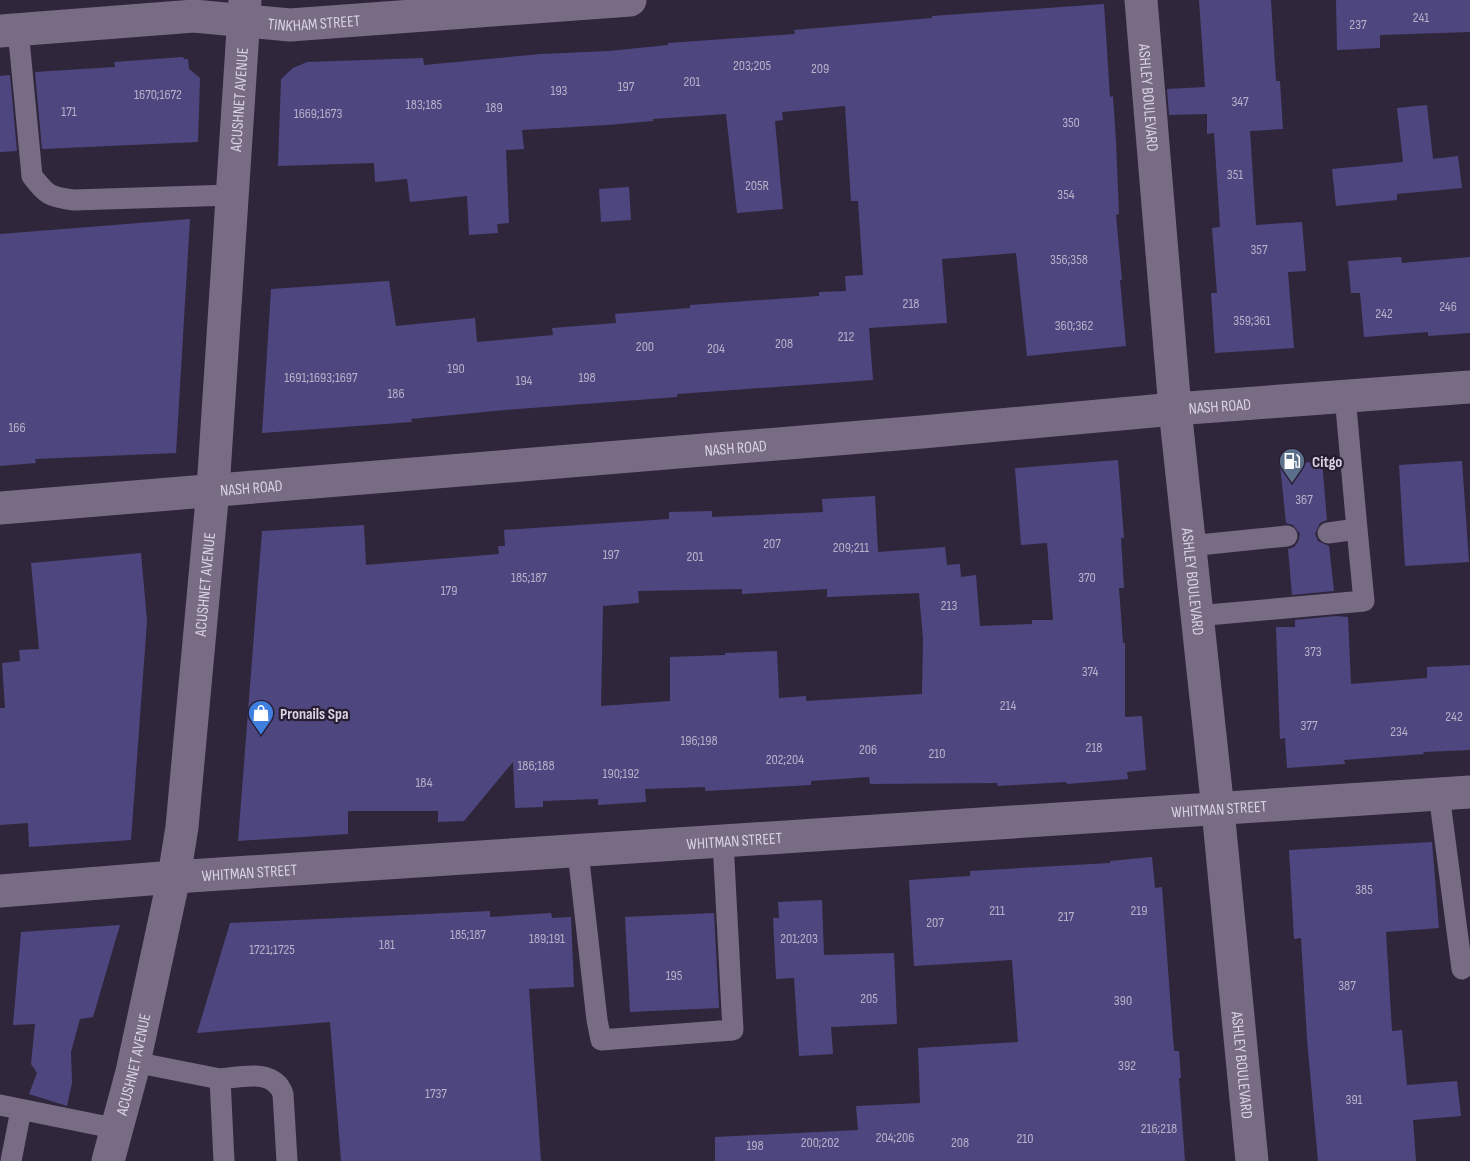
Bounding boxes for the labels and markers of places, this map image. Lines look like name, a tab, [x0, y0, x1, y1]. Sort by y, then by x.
fuel station icon: Citgo	[1277, 446, 1307, 484]
place label: Citgo	[1312, 453, 1342, 472]
shop icon: Pronails Spa	[246, 698, 276, 736]
place label: Pronails Spa	[280, 705, 348, 724]

